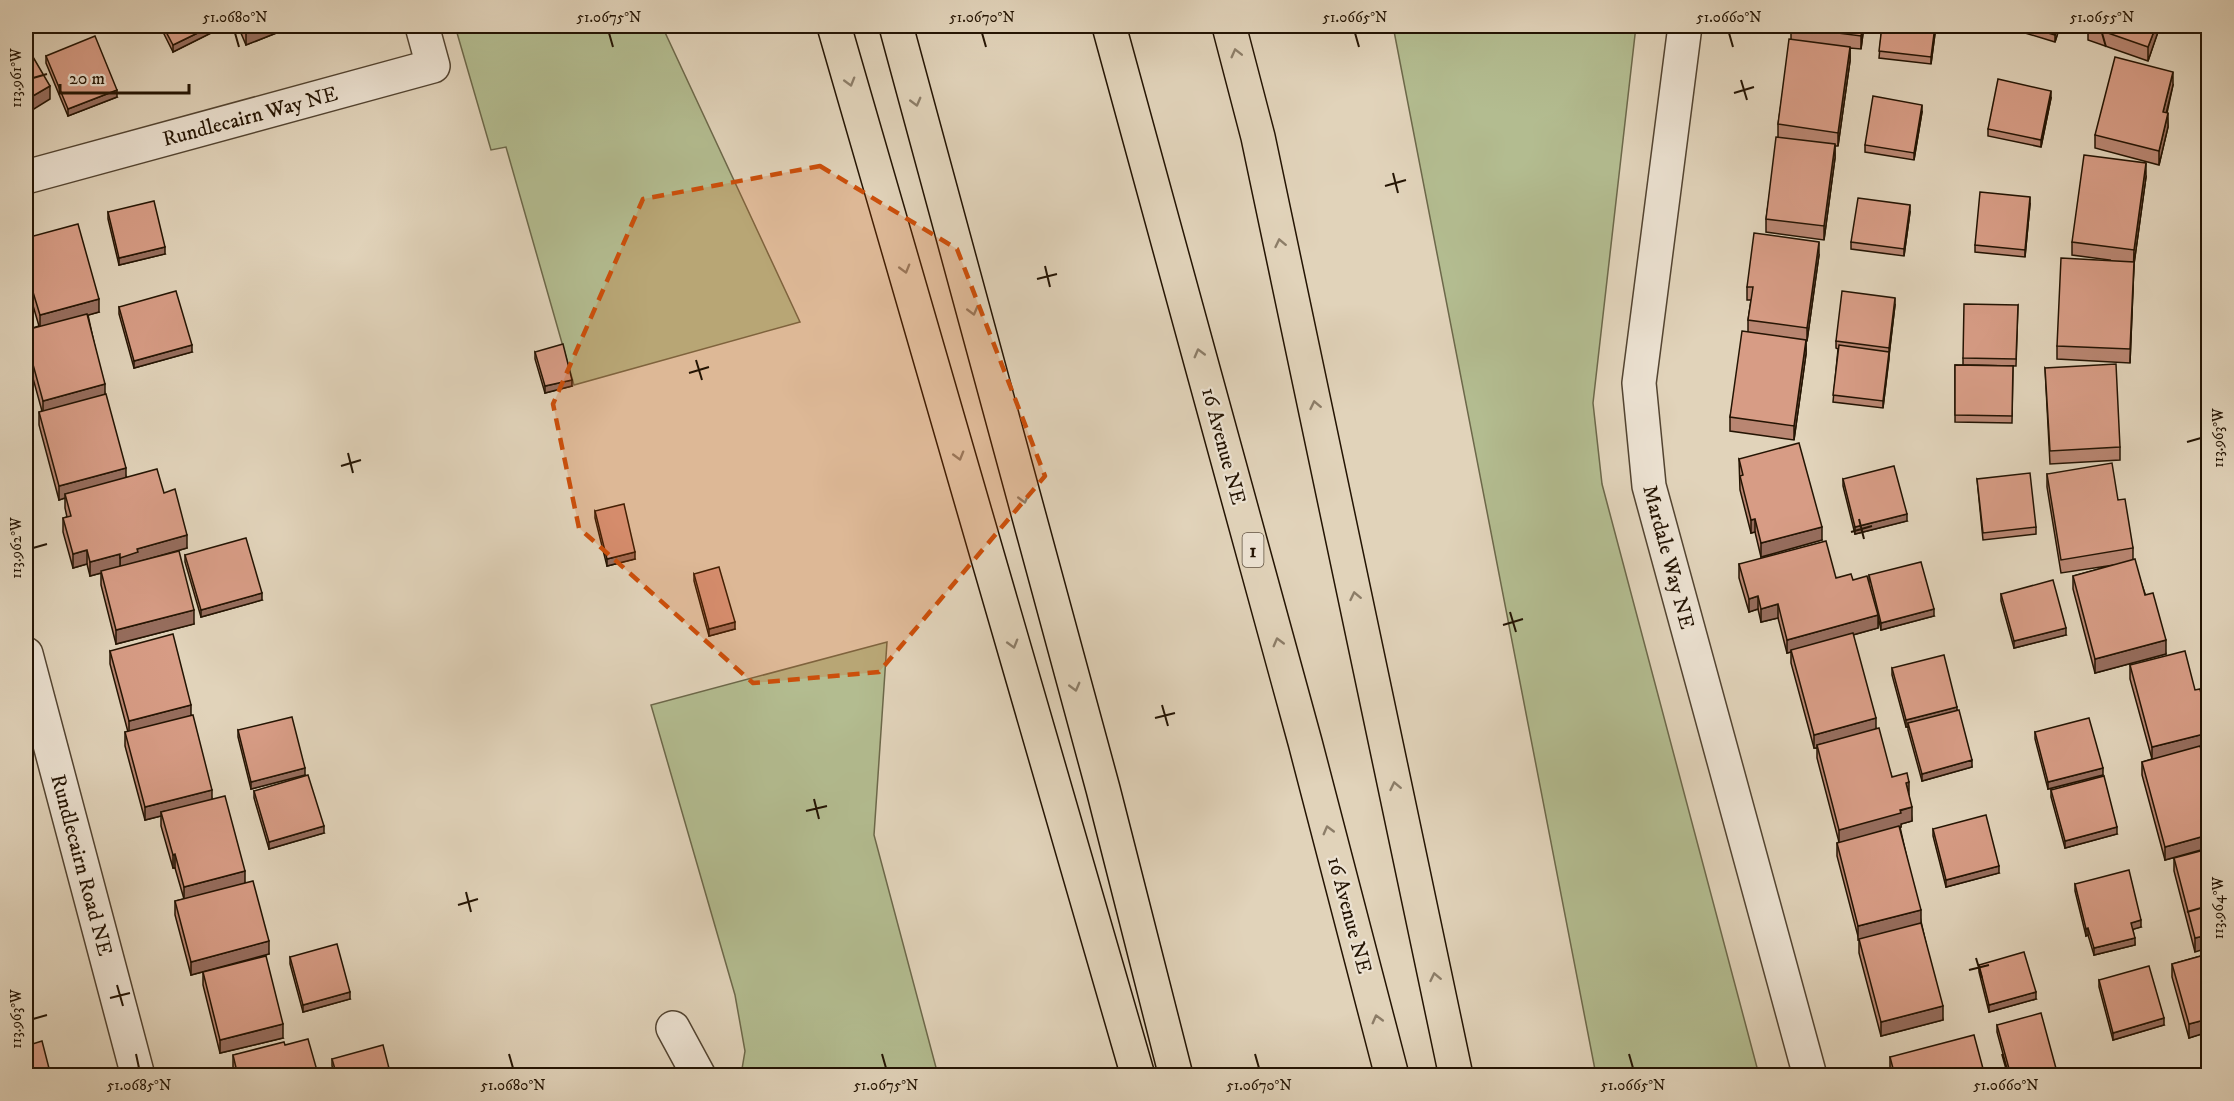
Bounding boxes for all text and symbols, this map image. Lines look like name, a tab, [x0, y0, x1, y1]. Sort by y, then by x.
text: 51.0680°N	[202, 8, 268, 27]
text: 51.0675°N	[577, 8, 641, 27]
text: 51.0670°N	[949, 8, 1015, 27]
text: 51.0665°N	[1323, 8, 1387, 27]
text: 51.0660°N	[1696, 8, 1762, 27]
text: 51.0655°N	[2070, 8, 2134, 27]
text: 113.961°W	[7, 48, 26, 108]
one-way arrow	[1231, 48, 1243, 59]
scale bar	[60, 57, 189, 95]
text: 20 m	[69, 68, 105, 90]
one-way arrow	[843, 76, 855, 87]
street label: Rundlecairn Way NE	[160, 81, 341, 153]
one-way arrow	[909, 97, 922, 107]
one-way arrow	[1275, 238, 1288, 248]
one-way arrow	[898, 263, 910, 274]
one-way arrow	[966, 305, 978, 316]
one-way arrow	[1193, 348, 1206, 358]
street label: 16 Avenue NE	[1195, 385, 1251, 508]
one-way arrow	[1309, 400, 1322, 410]
text: 113.963°W	[2209, 408, 2228, 468]
one-way arrow	[952, 450, 964, 461]
street label: Mardale Way NE	[1636, 482, 1700, 632]
one-way arrow	[1017, 494, 1030, 504]
text: 113.962°W	[7, 517, 26, 579]
road number: 1	[1242, 533, 1264, 567]
one-way arrow	[1349, 591, 1362, 601]
one-way arrow	[1272, 637, 1285, 647]
one-way arrow	[1006, 638, 1018, 648]
one-way arrow	[1068, 682, 1081, 692]
street label: Rundlecairn Road NE	[44, 771, 118, 959]
one-way arrow	[1389, 782, 1402, 792]
one-way arrow	[1323, 825, 1335, 836]
street label: 16 Avenue NE	[1321, 854, 1377, 977]
text: 113.964°W	[2209, 876, 2228, 939]
one-way arrow	[1430, 972, 1443, 982]
text: 113.963°W	[7, 989, 26, 1049]
one-way arrow	[1372, 1014, 1385, 1024]
text: 51.0685°N	[107, 1076, 171, 1095]
text: 51.0680°N	[480, 1076, 546, 1095]
text: 51.0675°N	[854, 1076, 918, 1095]
text: 51.0670°N	[1226, 1076, 1292, 1095]
text: 51.0665°N	[1601, 1076, 1665, 1095]
text: 51.0660°N	[1973, 1076, 2039, 1095]

